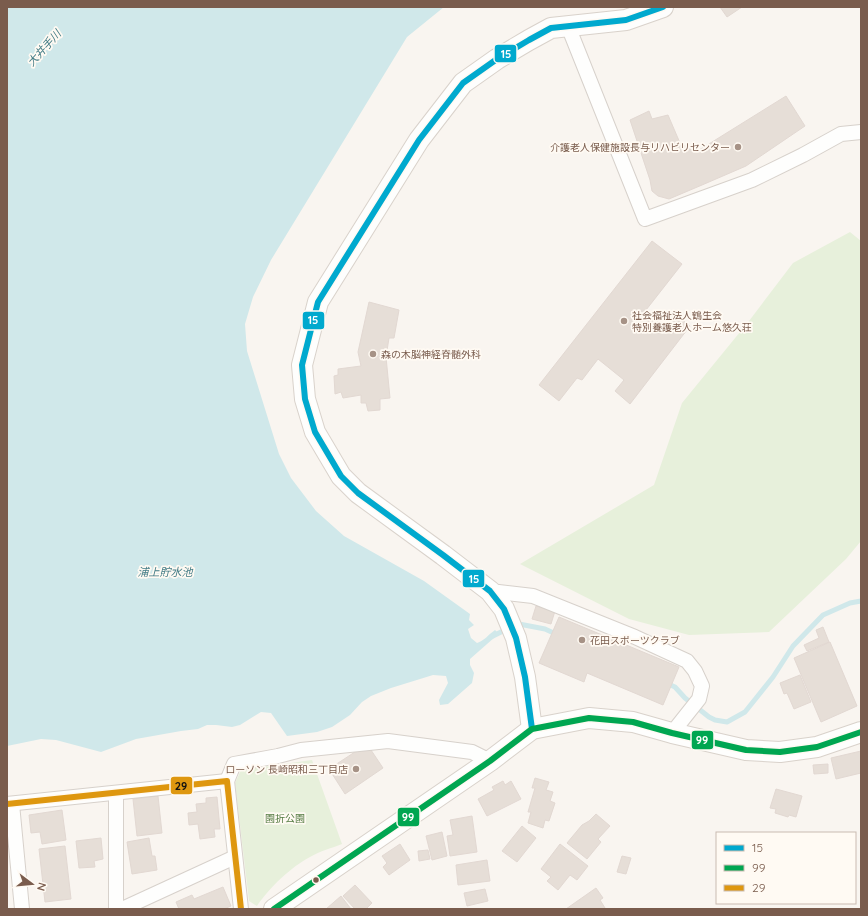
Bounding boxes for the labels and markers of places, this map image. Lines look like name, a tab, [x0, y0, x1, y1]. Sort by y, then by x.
place label: 介護老人保健施設長与リハビリセンター	[550, 141, 730, 154]
marker: 介護老人保健施設長与リハビリセンター	[733, 142, 743, 152]
place label: 社会福祉法人鶴生会 特別養護老人ホーム悠久荘	[632, 309, 752, 334]
marker: 社会福祉法人鶴生会 特別養護老人ホーム悠久荘	[619, 316, 629, 326]
place label: 森の木脳神経脊髄外科	[381, 348, 481, 361]
marker: 森の木脳神経脊髄外科	[368, 349, 378, 359]
place label: 花田スポーツクラブ	[590, 634, 680, 647]
marker: 花田スポーツクラブ	[577, 635, 587, 645]
place label: ローソン 長崎昭和三丁目店	[225, 763, 348, 776]
marker: ローソン 長崎昭和三丁目店	[351, 764, 361, 774]
unlabelled marker	[311, 875, 321, 885]

